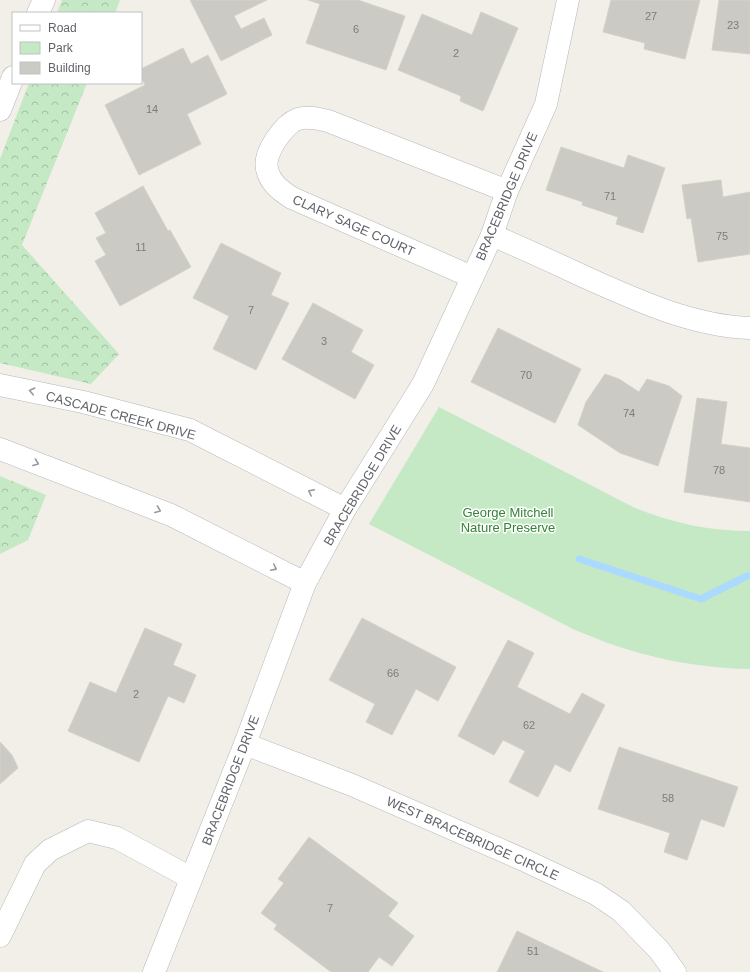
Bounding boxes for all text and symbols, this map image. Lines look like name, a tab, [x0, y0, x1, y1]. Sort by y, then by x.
house number: 27	[645, 10, 657, 22]
legend	[12, 12, 142, 84]
house number: 23	[727, 19, 739, 31]
text: Road	[48, 21, 77, 35]
house number: 6	[353, 23, 359, 35]
text: Park	[48, 41, 74, 55]
house number: 2	[453, 47, 459, 59]
text: Building	[48, 61, 91, 75]
house number: 14	[146, 103, 158, 115]
street label: BRACEBRIDGE DRIVE	[473, 129, 540, 263]
house number: 71	[604, 190, 616, 202]
street label: CLARY SAGE COURT	[290, 192, 417, 259]
house number: 75	[716, 230, 728, 242]
house number: 11	[135, 241, 147, 253]
house number: 7	[248, 304, 254, 316]
house number: 3	[321, 335, 327, 347]
house number: 70	[520, 369, 532, 381]
one-way arrow	[29, 388, 35, 396]
street label: CASCADE CREEK DRIVE	[44, 388, 198, 443]
house number: 74	[623, 407, 635, 419]
street label: BRACEBRIDGE DRIVE	[320, 422, 405, 548]
one-way arrow	[33, 458, 40, 466]
house number: 78	[713, 464, 725, 476]
one-way arrow	[307, 489, 315, 496]
one-way arrow	[154, 505, 161, 513]
park label: George Mitchell Nature Preserve	[461, 505, 555, 535]
one-way arrow	[270, 563, 277, 570]
house number: 66	[387, 667, 399, 679]
house number: 2	[133, 688, 139, 700]
street label: BRACEBRIDGE DRIVE	[199, 713, 262, 847]
house number: 62	[523, 719, 535, 731]
house number: 58	[662, 792, 674, 804]
street label: WEST BRACEBRIDGE CIRCLE	[384, 794, 561, 883]
house number: 7	[327, 902, 333, 914]
house number: 51	[527, 945, 539, 957]

